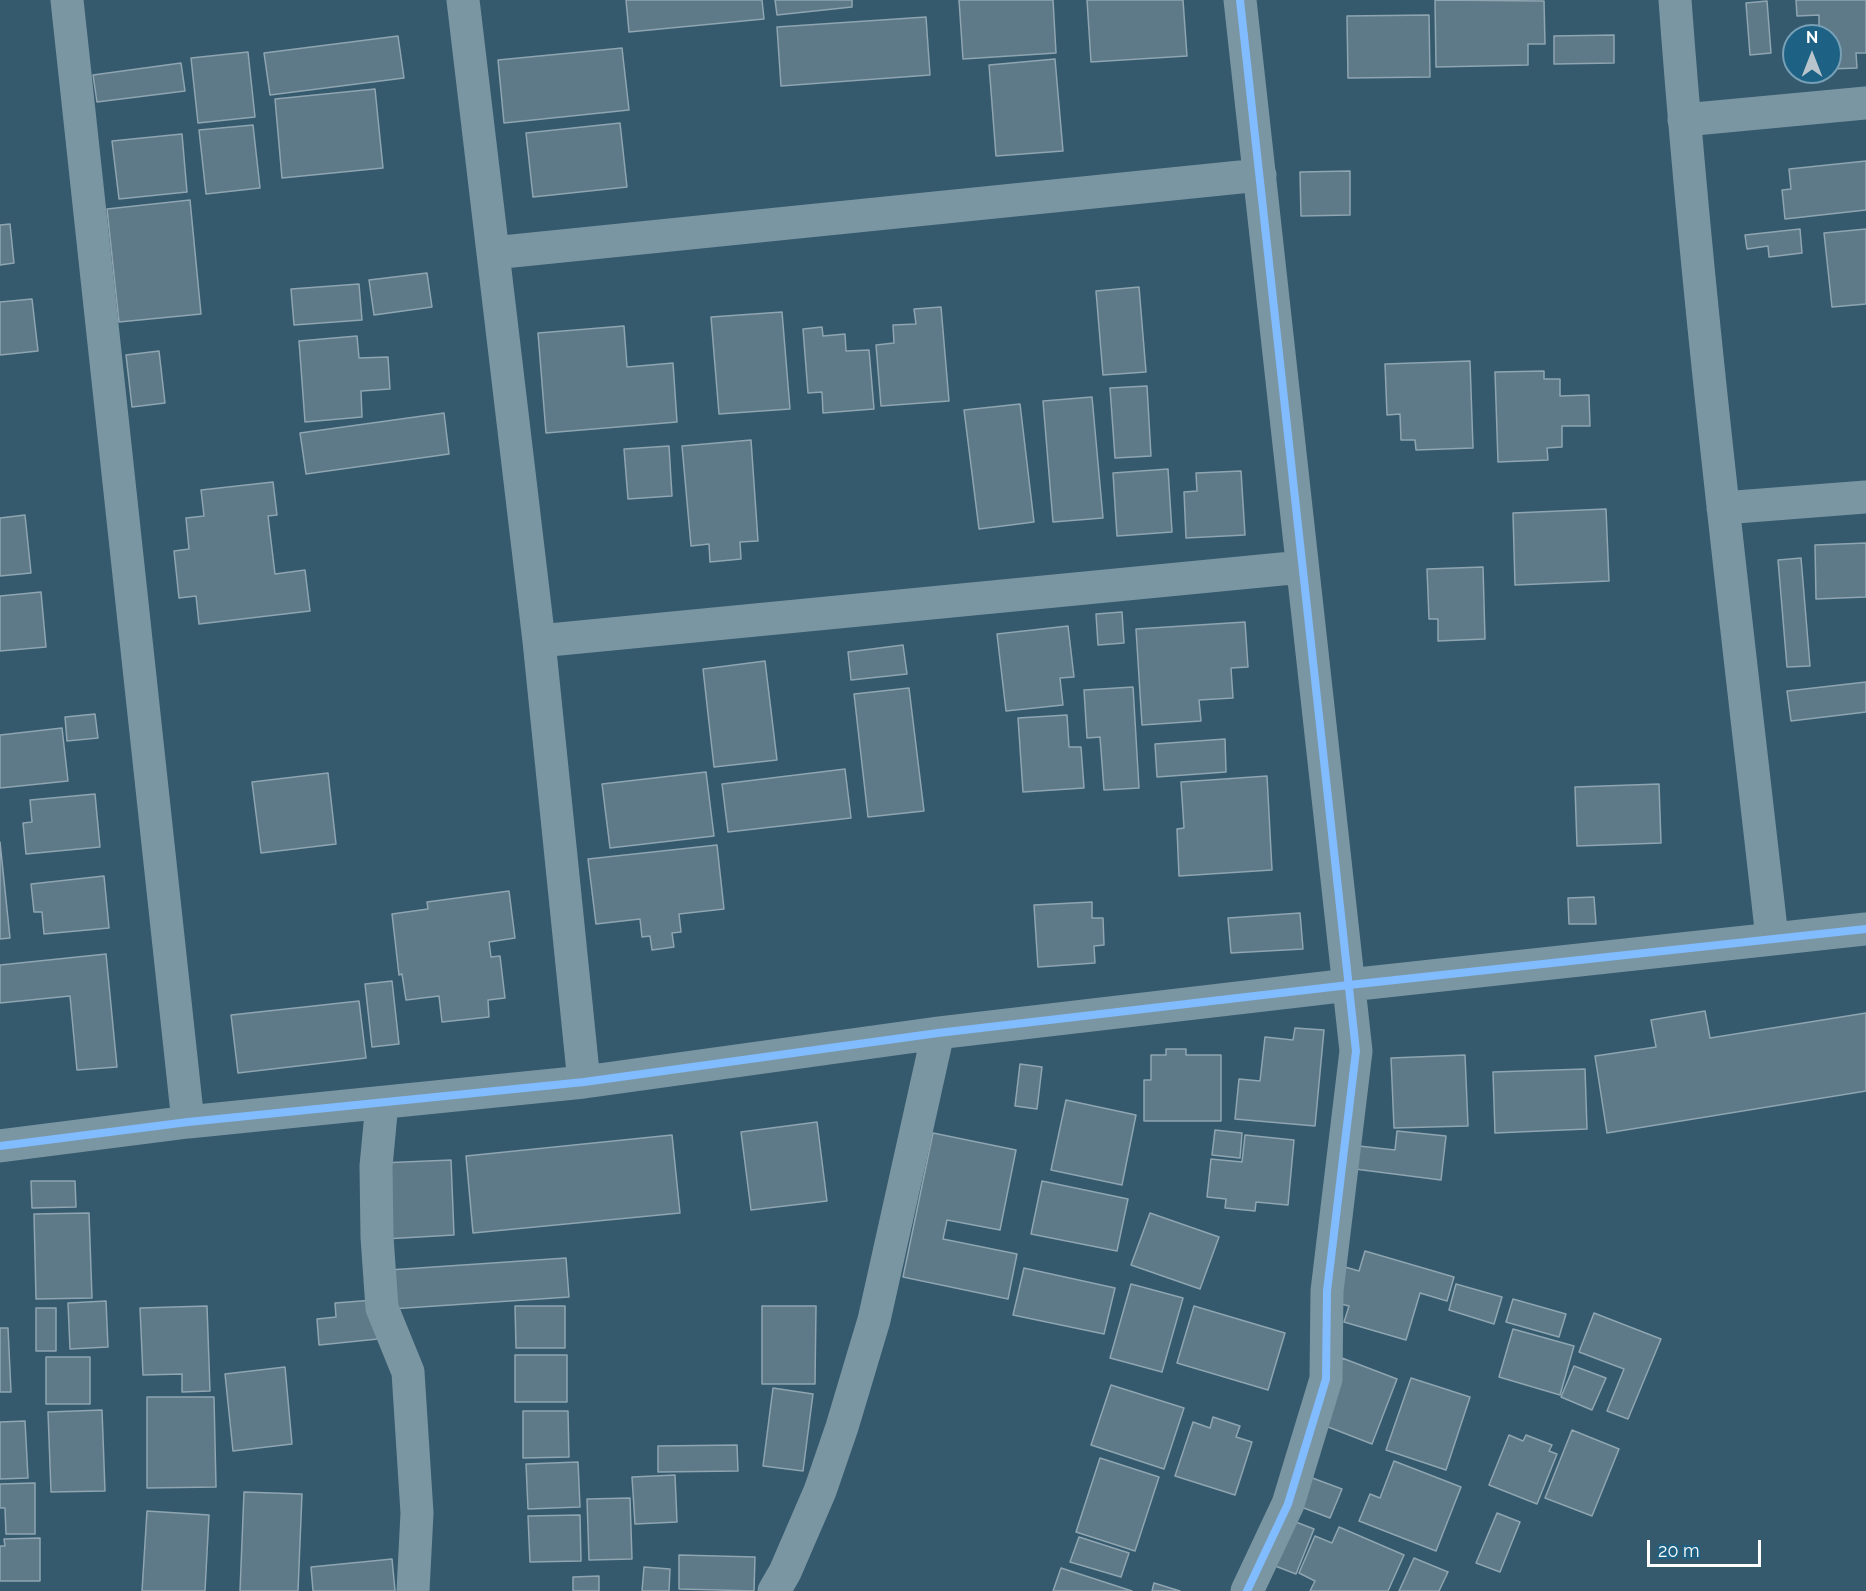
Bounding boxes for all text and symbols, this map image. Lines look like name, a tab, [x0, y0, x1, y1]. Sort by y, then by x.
north arrow	[1782, 24, 1842, 84]
text: N	[1806, 28, 1818, 47]
scale bar	[1650, 1528, 1764, 1566]
text: 20 m	[1658, 1540, 1700, 1561]

